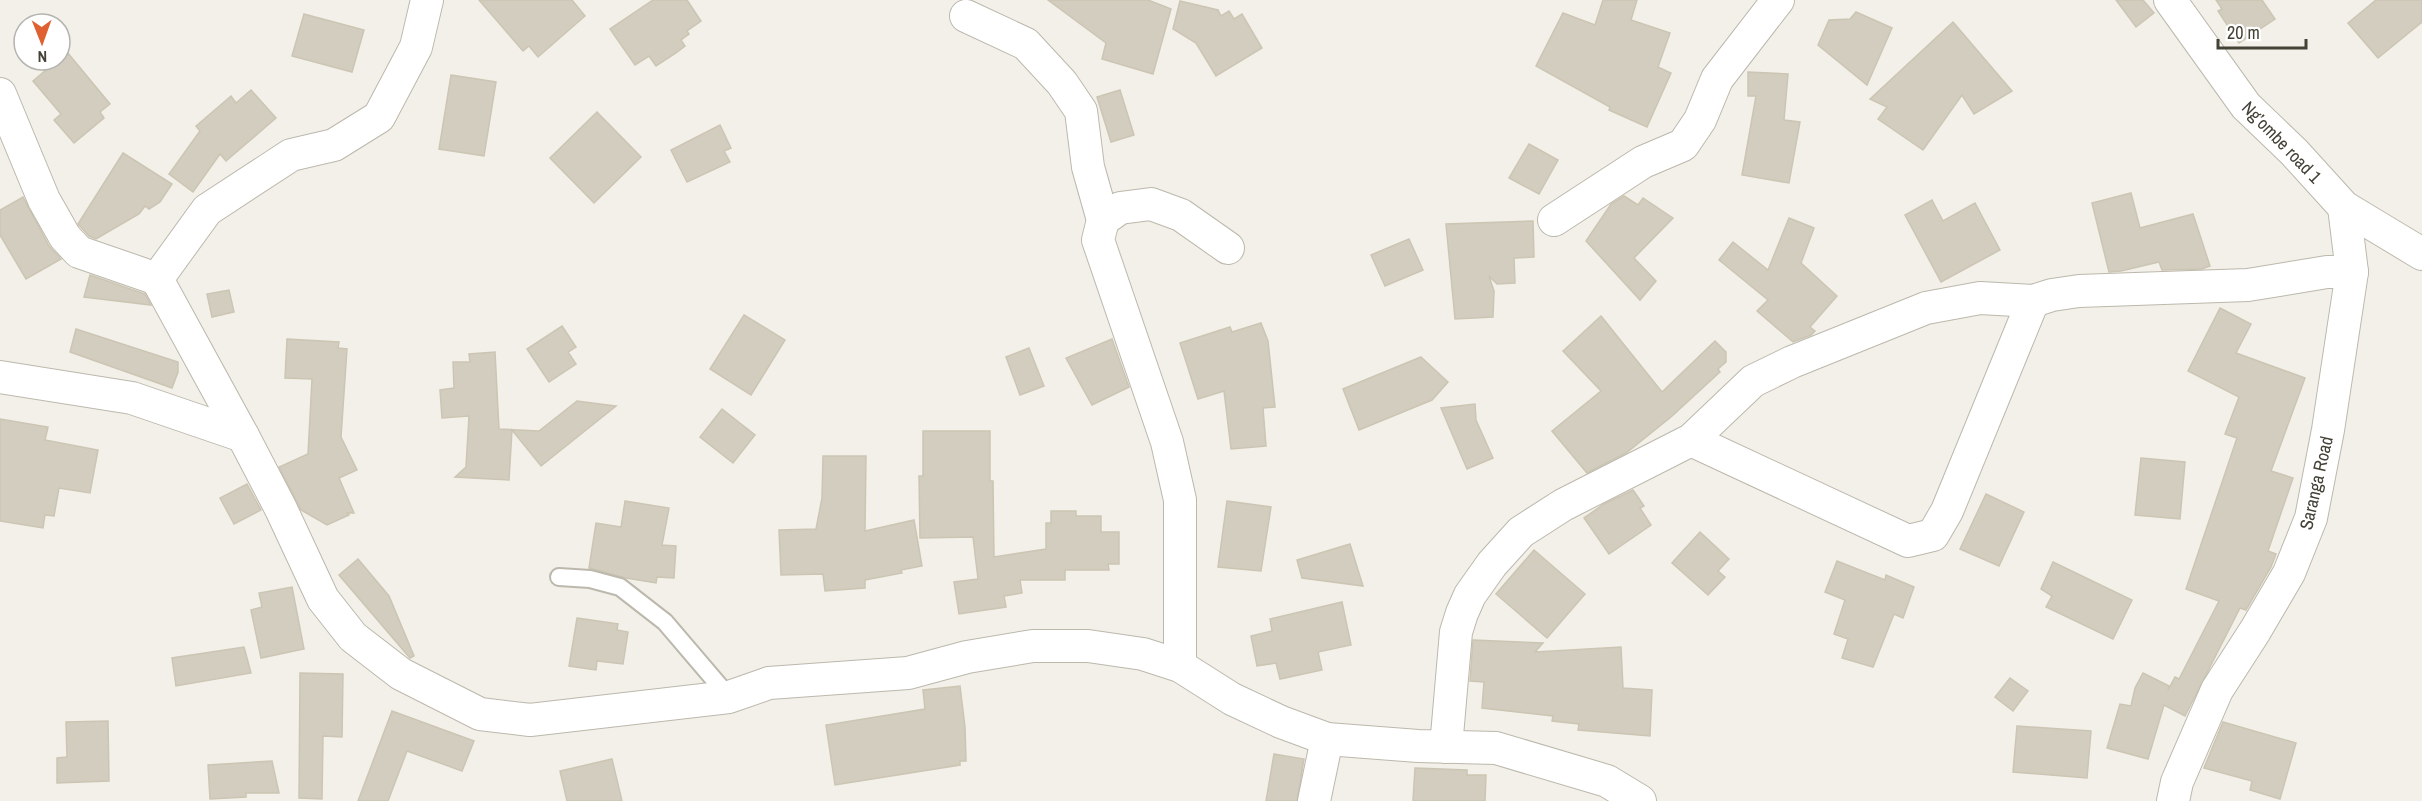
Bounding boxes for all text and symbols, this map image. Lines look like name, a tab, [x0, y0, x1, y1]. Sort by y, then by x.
north arrow	[12, 12, 72, 72]
scale bar	[2218, 12, 2306, 50]
text: 20 m	[2227, 20, 2260, 45]
text: N	[37, 46, 47, 68]
street label: Ng’ombe road 1	[2237, 96, 2328, 189]
street label: Saranga Road	[2293, 434, 2339, 532]

